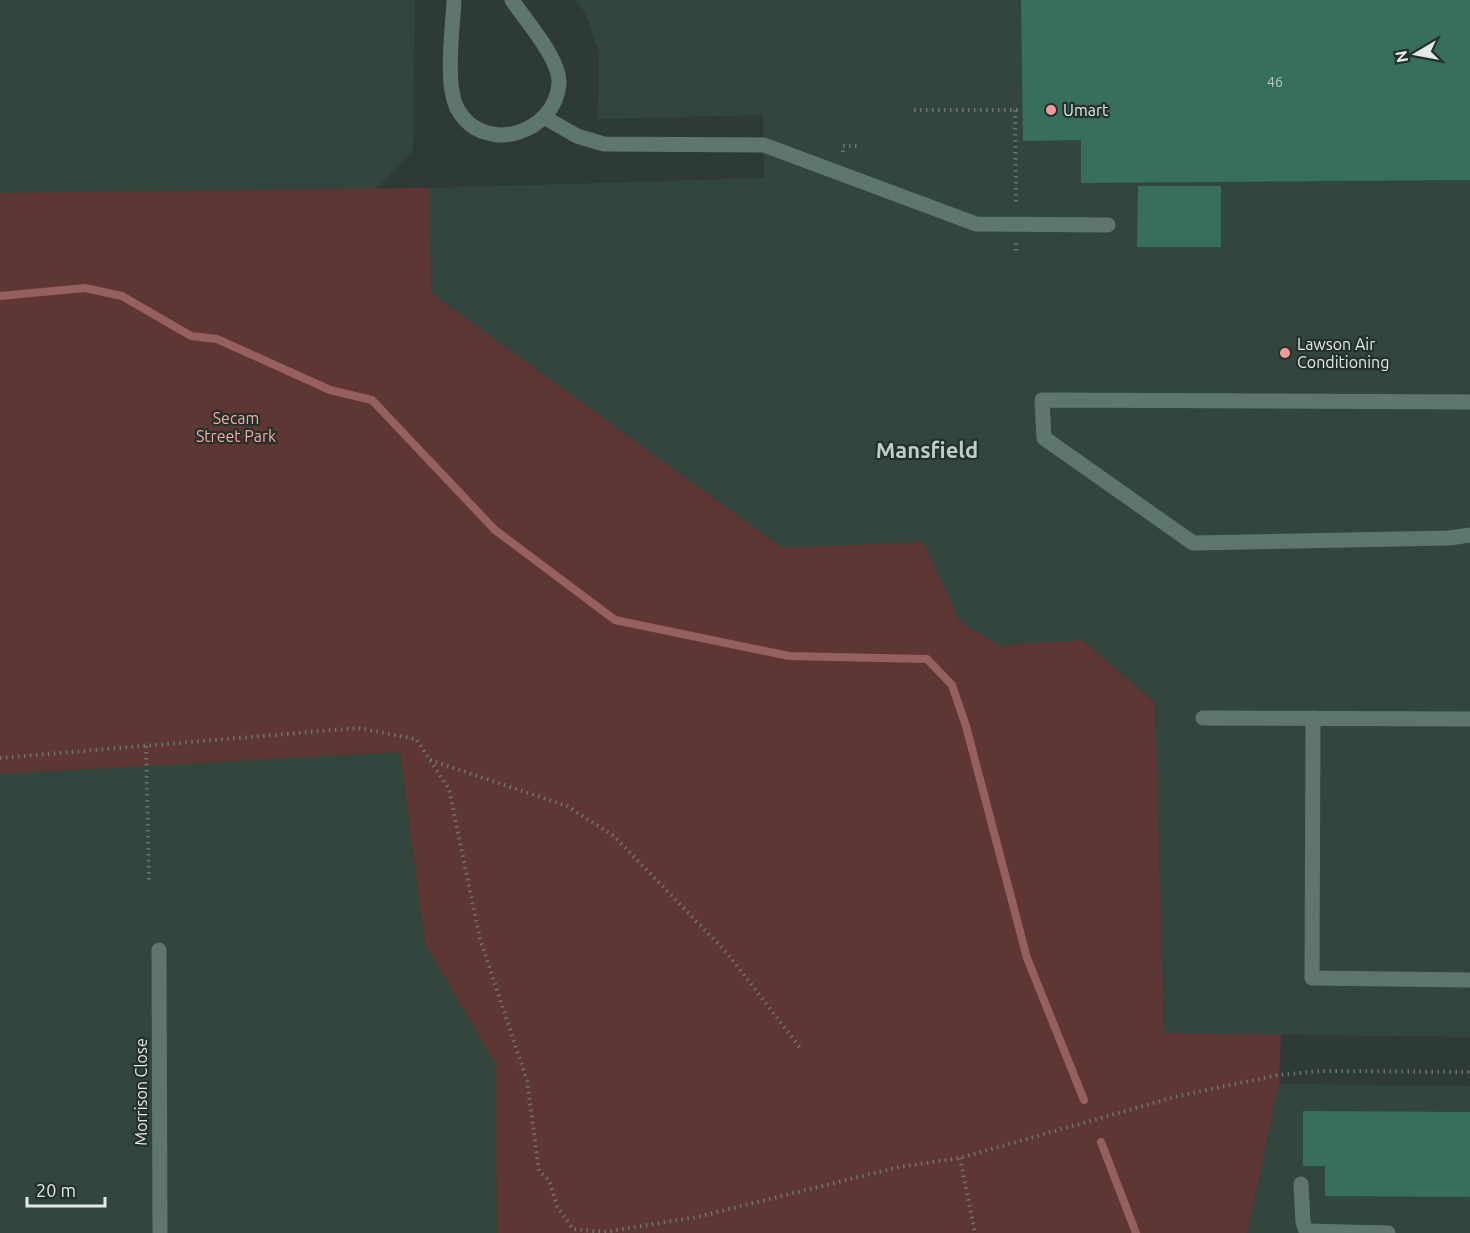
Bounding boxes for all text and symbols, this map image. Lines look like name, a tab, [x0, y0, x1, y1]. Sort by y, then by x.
north arrow	[1386, 24, 1446, 84]
text: N	[1391, 49, 1411, 64]
house number: 46	[1267, 74, 1283, 90]
place label: Umart	[1063, 101, 1109, 119]
marker: Umart	[1044, 103, 1058, 117]
place label: Lawson Air Conditioning	[1297, 335, 1389, 371]
marker: Lawson Air Conditioning	[1278, 346, 1292, 360]
park label: Secam Street Park	[196, 409, 276, 445]
district label: Mansfield	[876, 437, 978, 462]
street label: Morrison Close	[132, 1038, 150, 1146]
scale bar	[27, 1170, 105, 1208]
text: 20 m	[36, 1180, 76, 1200]

